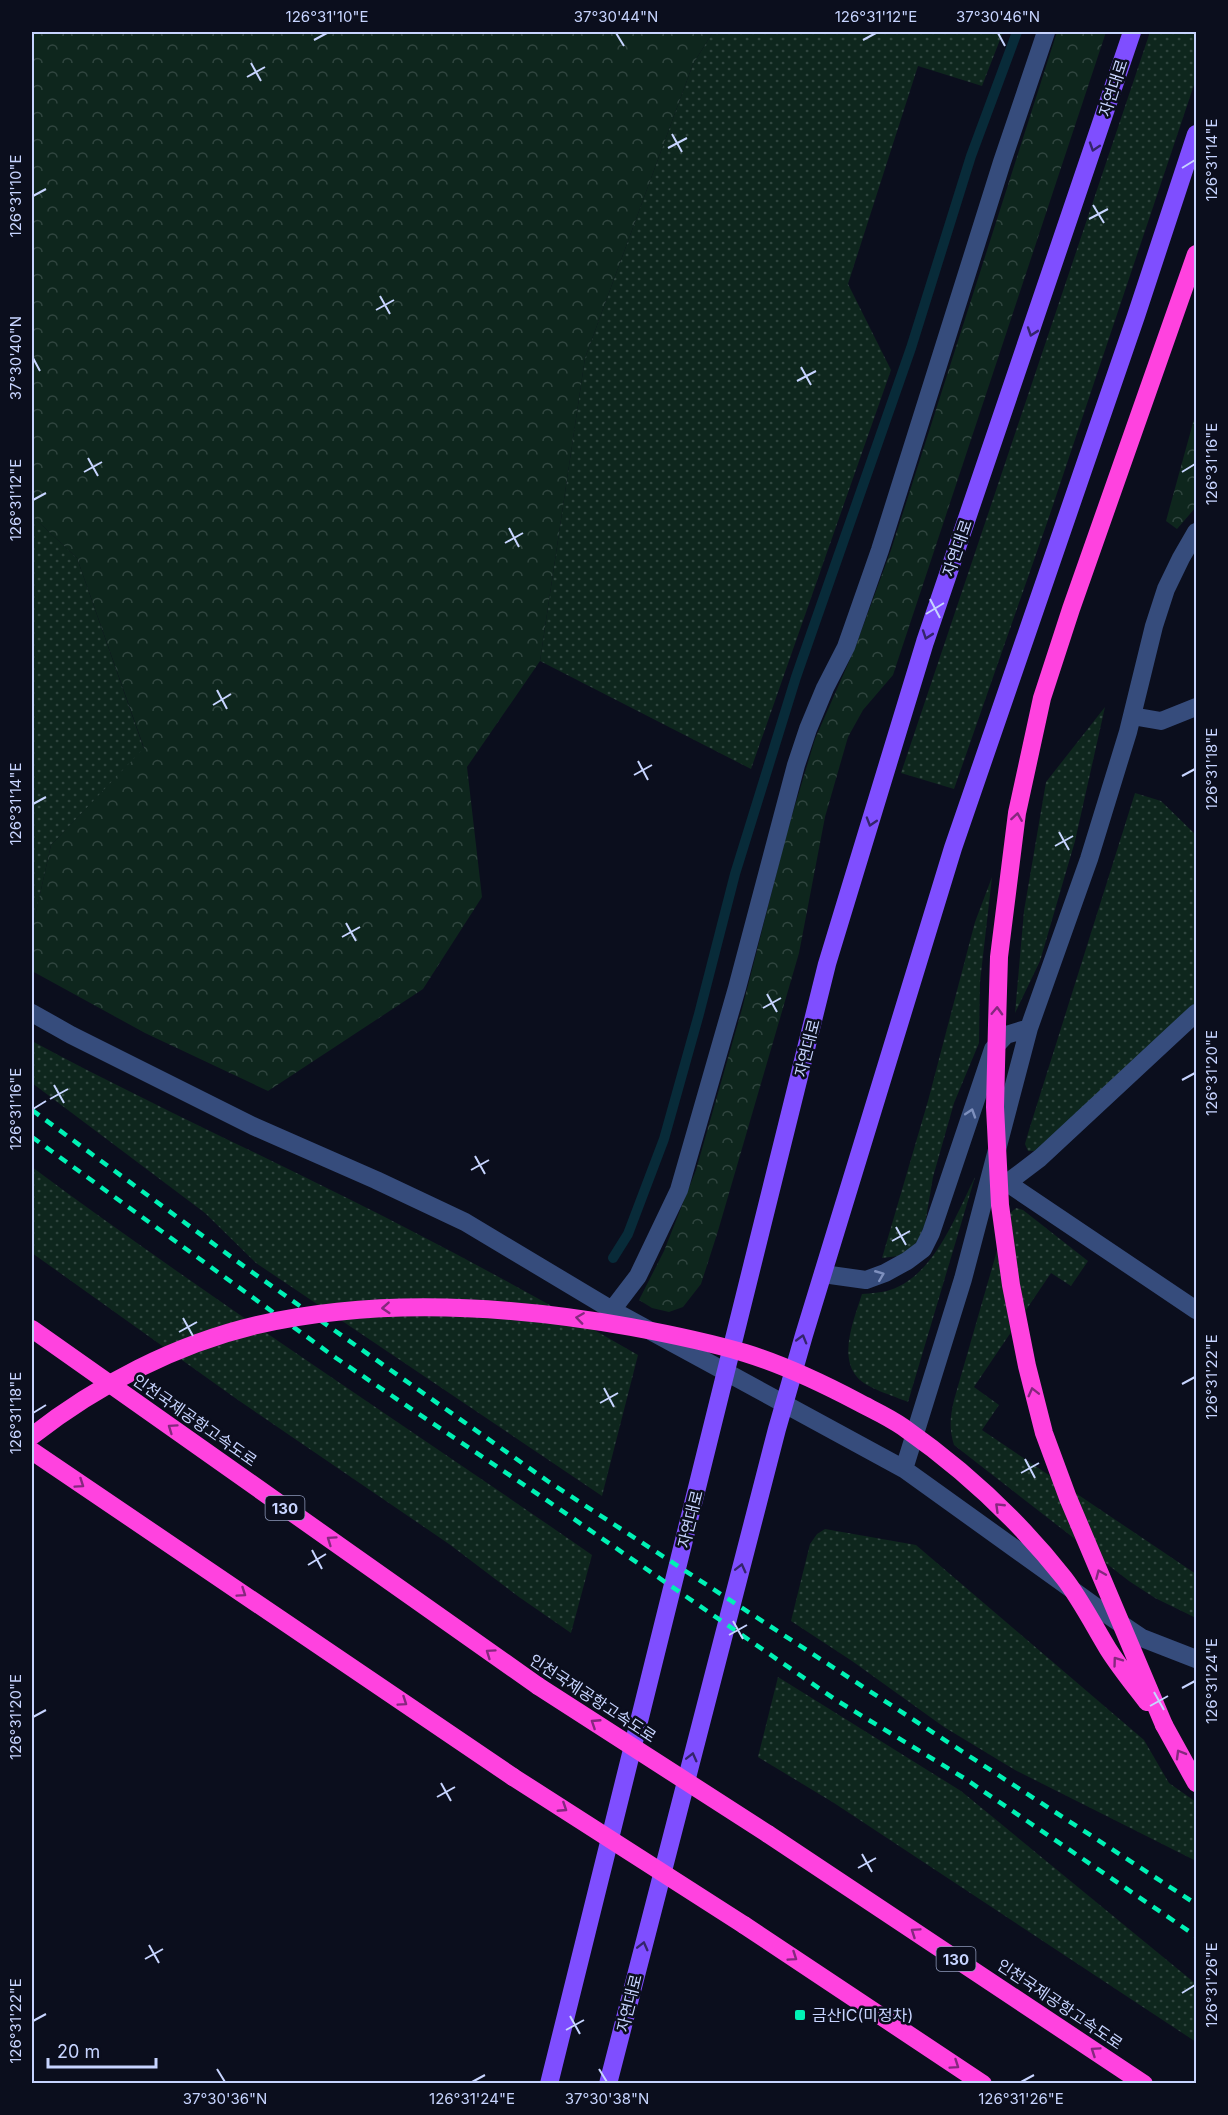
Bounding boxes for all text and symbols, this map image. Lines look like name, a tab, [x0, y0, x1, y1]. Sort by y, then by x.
text: 126°31'10"E	[286, 7, 368, 26]
text: 37°30'44"N	[574, 7, 658, 26]
text: 126°31'12"E	[835, 7, 917, 26]
text: 37°30'46"N	[956, 7, 1040, 26]
street label: 자연대로	[1094, 57, 1132, 119]
text: 126°31'14"E	[1202, 118, 1221, 202]
one-way arrow	[1088, 141, 1101, 152]
text: 126°31'10"E	[6, 155, 25, 237]
text: 37°30'40"N	[6, 316, 25, 400]
one-way arrow	[1026, 326, 1039, 337]
text: 126°31'16"E	[1202, 423, 1221, 505]
text: 126°31'12"E	[6, 459, 25, 541]
street label: 자연대로	[938, 517, 976, 579]
one-way arrow	[922, 629, 935, 640]
text: 126°31'18"E	[1202, 728, 1221, 810]
text: 126°31'14"E	[6, 762, 25, 846]
one-way arrow	[1010, 812, 1023, 822]
one-way arrow	[866, 816, 879, 827]
one-way arrow	[991, 1006, 1004, 1015]
street label: 자연대로	[790, 1017, 824, 1079]
text: 126°31'20"E	[1202, 1030, 1221, 1116]
text: 126°31'16"E	[6, 1068, 25, 1150]
one-way arrow	[964, 1108, 976, 1119]
one-way arrow	[873, 1270, 884, 1282]
one-way arrow	[381, 1301, 390, 1314]
one-way arrow	[576, 1313, 585, 1325]
one-way arrow	[795, 1334, 807, 1345]
text: 126°31'22"E	[1202, 1334, 1221, 1420]
street label: 인천국제공항고속도로	[129, 1370, 261, 1471]
text: 126°31'18"E	[6, 1372, 25, 1454]
one-way arrow	[1028, 1387, 1041, 1397]
one-way arrow	[167, 1424, 178, 1435]
one-way arrow	[73, 1477, 84, 1488]
street label: 자연대로	[673, 1488, 707, 1550]
road number: 130	[266, 1496, 304, 1520]
one-way arrow	[995, 1503, 1005, 1514]
one-way arrow	[327, 1536, 338, 1547]
one-way arrow	[734, 1563, 746, 1574]
one-way arrow	[1095, 1570, 1107, 1581]
one-way arrow	[235, 1586, 246, 1597]
text: 126°31'24"E	[1202, 1638, 1221, 1724]
one-way arrow	[486, 1649, 497, 1660]
street label: 인천국제공항고속도로	[526, 1650, 660, 1747]
one-way arrow	[1113, 1657, 1124, 1668]
text: 126°31'20"E	[6, 1674, 25, 1760]
one-way arrow	[396, 1695, 407, 1706]
one-way arrow	[591, 1719, 602, 1730]
one-way arrow	[1176, 1750, 1187, 1760]
one-way arrow	[685, 1752, 698, 1762]
one-way arrow	[556, 1801, 567, 1812]
one-way arrow	[911, 1928, 922, 1939]
one-way arrow	[636, 1941, 649, 1951]
text: 126°31'26"E	[1202, 1942, 1221, 2028]
road number: 130	[936, 1947, 976, 1971]
one-way arrow	[786, 1950, 797, 1961]
street label: 인천국제공항고속도로	[993, 1955, 1127, 2054]
street label: 자연대로	[612, 1972, 646, 2034]
text: 126°31'22"E	[6, 1978, 25, 2064]
place label: 금산IC(미정차)	[812, 2005, 913, 2025]
marker: 금산IC(미정차)	[793, 2008, 807, 2022]
scale bar	[48, 2031, 156, 2069]
text: 20 m	[57, 2041, 100, 2062]
one-way arrow	[1091, 2047, 1102, 2058]
one-way arrow	[948, 2058, 959, 2069]
text: 37°30'36"N	[183, 2089, 267, 2108]
text: 126°31'24"E	[429, 2089, 515, 2108]
text: 37°30'38"N	[565, 2089, 649, 2108]
text: 126°31'26"E	[978, 2089, 1064, 2108]

